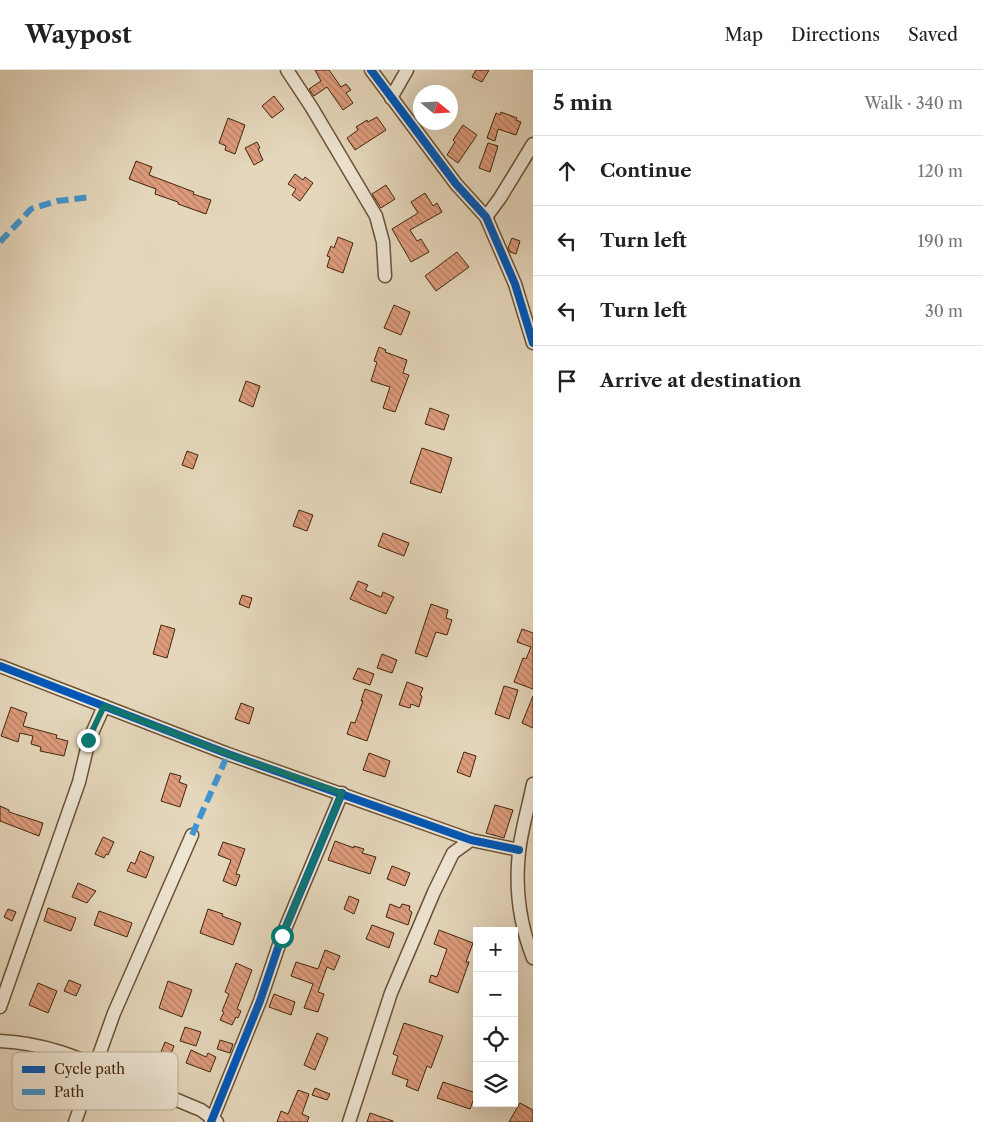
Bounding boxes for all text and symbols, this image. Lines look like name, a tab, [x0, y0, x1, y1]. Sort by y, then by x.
text: Waypost	[25, 20, 132, 49]
text: Map	[724, 24, 763, 46]
text: Directions	[791, 24, 880, 46]
text: Saved	[908, 24, 958, 46]
north arrow	[413, 85, 458, 130]
text: 5 min	[553, 90, 613, 115]
text: Walk · 340 m	[864, 93, 963, 113]
icon: ahead	[553, 157, 581, 185]
text: Continue	[600, 159, 692, 182]
text: 120 m	[918, 161, 963, 181]
icon: left	[553, 227, 581, 255]
text: Turn left	[600, 229, 687, 252]
text: 190 m	[918, 231, 963, 251]
icon: left	[553, 297, 581, 325]
text: Turn left	[600, 299, 687, 322]
text: 30 m	[925, 301, 963, 321]
icon: arrive	[553, 367, 581, 395]
text: Arrive at destination	[600, 369, 801, 392]
route end	[77, 729, 100, 752]
route start	[271, 925, 294, 948]
map controls	[473, 927, 518, 1107]
button: +	[473, 927, 518, 972]
button: −	[473, 972, 518, 1017]
button: locate	[473, 1017, 518, 1062]
legend	[12, 1052, 178, 1110]
text: Cycle path	[54, 1060, 125, 1078]
button: layers	[473, 1062, 518, 1107]
text: Path	[54, 1083, 84, 1101]

